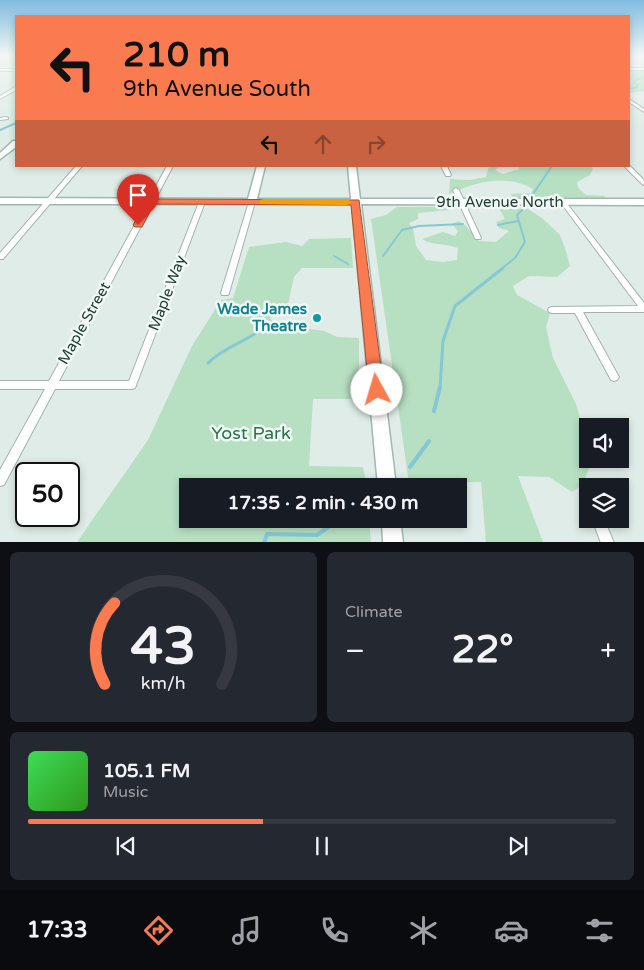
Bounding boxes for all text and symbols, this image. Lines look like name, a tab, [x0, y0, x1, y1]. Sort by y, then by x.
text: 210 m	[123, 34, 230, 76]
icon: left	[40, 35, 105, 100]
text: 9th Avenue South	[123, 76, 311, 102]
icon: left	[256, 130, 284, 158]
icon: ahead	[309, 130, 337, 158]
icon: right	[362, 130, 390, 158]
pin	[117, 174, 159, 225]
icon: arrive	[124, 181, 152, 209]
street label: 9th Avenue North	[436, 193, 564, 211]
street label: Maple Way	[144, 253, 190, 333]
street label: Maple Street	[54, 278, 114, 367]
place label: Wade James Theatre	[217, 300, 307, 335]
marker: Wade James Theatre	[311, 312, 323, 324]
position arrow	[350, 363, 402, 415]
map controls	[579, 418, 629, 528]
button: sound	[579, 418, 629, 468]
park label: Yost Park	[211, 422, 291, 444]
speed limit sign: 50	[15, 462, 80, 527]
button: layers	[579, 478, 629, 528]
text: 17:35 · 2 min · 430 m	[227, 492, 419, 514]
text: Climate	[345, 602, 403, 622]
text: 43	[131, 615, 196, 678]
text: 22°	[452, 627, 514, 673]
text: −	[345, 634, 365, 668]
text: +	[600, 634, 616, 668]
text: km/h	[141, 673, 186, 694]
text: 105.1 FM	[103, 760, 190, 782]
text: Music	[103, 782, 148, 802]
icon: previous	[112, 832, 140, 860]
icon: pause	[308, 832, 336, 860]
icon: next	[504, 832, 532, 860]
icon: directions	[141, 913, 176, 948]
icon: music	[229, 913, 264, 948]
icon: phone	[317, 913, 352, 948]
icon: climate	[406, 913, 441, 948]
icon: car	[494, 913, 529, 948]
icon: filters	[582, 913, 617, 948]
text: 17:33	[27, 917, 88, 943]

